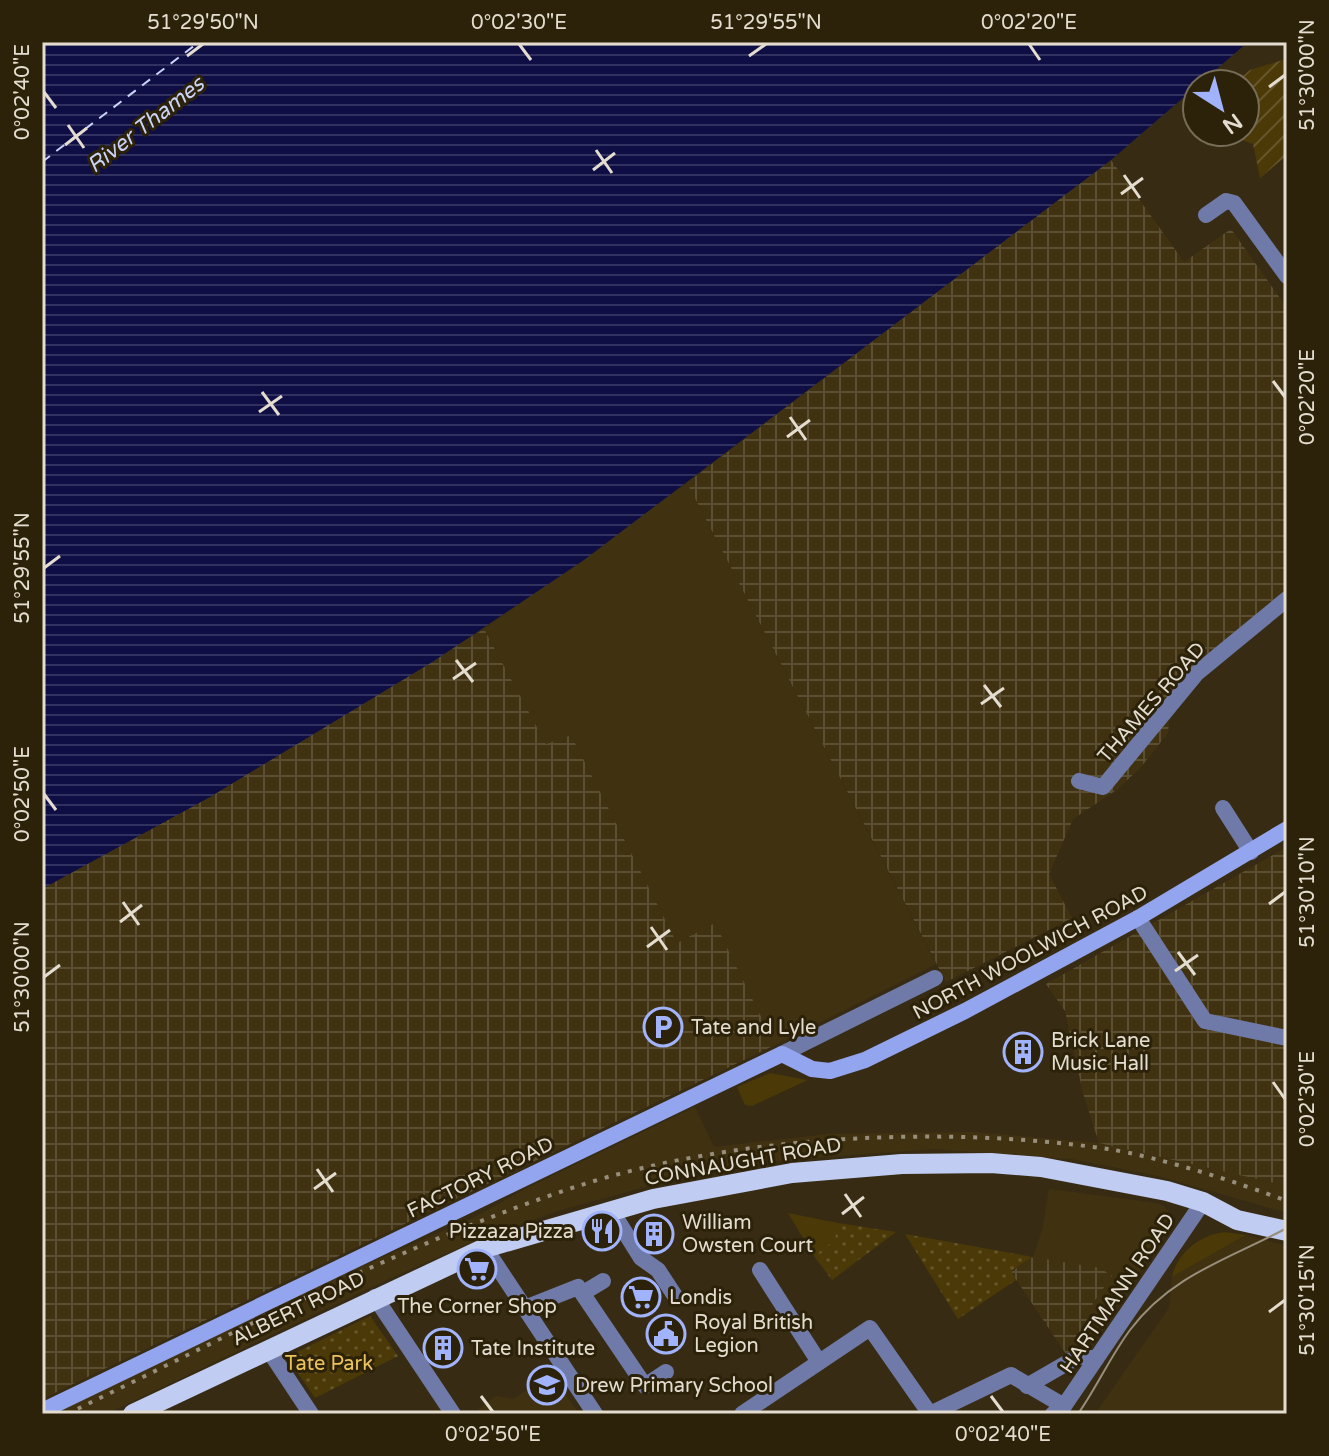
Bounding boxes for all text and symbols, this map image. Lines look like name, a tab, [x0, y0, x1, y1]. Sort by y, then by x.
text: 51°29'50"N	[147, 11, 259, 35]
text: 0°02'30"E	[471, 11, 567, 35]
text: 51°29'55"N	[710, 11, 822, 35]
text: 0°02'20"E	[981, 11, 1077, 35]
text: 51°30'00"N	[1296, 19, 1320, 131]
text: 0°02'40"E	[11, 44, 35, 140]
north arrow	[1181, 68, 1261, 148]
water label: River Thames	[82, 70, 210, 179]
text: N	[1217, 108, 1247, 139]
text: 0°02'20"E	[1296, 349, 1320, 445]
text: 51°29'55"N	[11, 512, 35, 624]
street label: THAMES ROAD	[1093, 637, 1211, 768]
text: 0°02'50"E	[11, 746, 35, 842]
text: 51°30'10"N	[1296, 836, 1320, 948]
street label: NORTH WOOLWICH ROAD	[909, 881, 1152, 1025]
text: 51°30'00"N	[11, 921, 35, 1033]
parking icon: Tate and Lyle	[642, 1006, 684, 1048]
place label: Tate and Lyle	[691, 1016, 816, 1040]
place label: Brick Lane Music Hall	[1051, 1029, 1150, 1076]
building icon: Brick Lane Music Hall	[1002, 1031, 1044, 1073]
text: 0°02'30"E	[1296, 1051, 1320, 1147]
street label: FACTORY ROAD	[403, 1132, 558, 1224]
street label: CONNAUGHT ROAD	[643, 1133, 843, 1191]
street label: HARTMANN ROAD	[1055, 1209, 1180, 1378]
restaurant icon: Pizzaza Pizza	[581, 1210, 623, 1252]
place label: William Owsten Court	[682, 1211, 813, 1258]
building icon: William Owsten Court	[633, 1213, 675, 1255]
place label: Pizzaza Pizza	[449, 1220, 574, 1244]
text: 51°30'15"N	[1296, 1244, 1320, 1356]
supermarket icon: The Corner Shop	[456, 1248, 498, 1290]
street label: ALBERT ROAD	[228, 1266, 369, 1351]
supermarket icon: Londis	[620, 1276, 662, 1318]
place label: Londis	[669, 1286, 732, 1310]
place label: The Corner Shop	[397, 1295, 557, 1319]
place label: Royal British Legion	[694, 1311, 813, 1358]
public building icon: Royal British Legion	[645, 1313, 687, 1355]
building icon: Tate Institute	[422, 1327, 464, 1369]
place label: Tate Institute	[471, 1337, 595, 1361]
park label: Tate Park	[285, 1352, 373, 1376]
school or university icon: Drew Primary School	[526, 1364, 568, 1406]
place label: Drew Primary School	[575, 1374, 773, 1398]
text: 0°02'50"E	[445, 1423, 541, 1447]
text: 0°02'40"E	[955, 1423, 1051, 1447]

